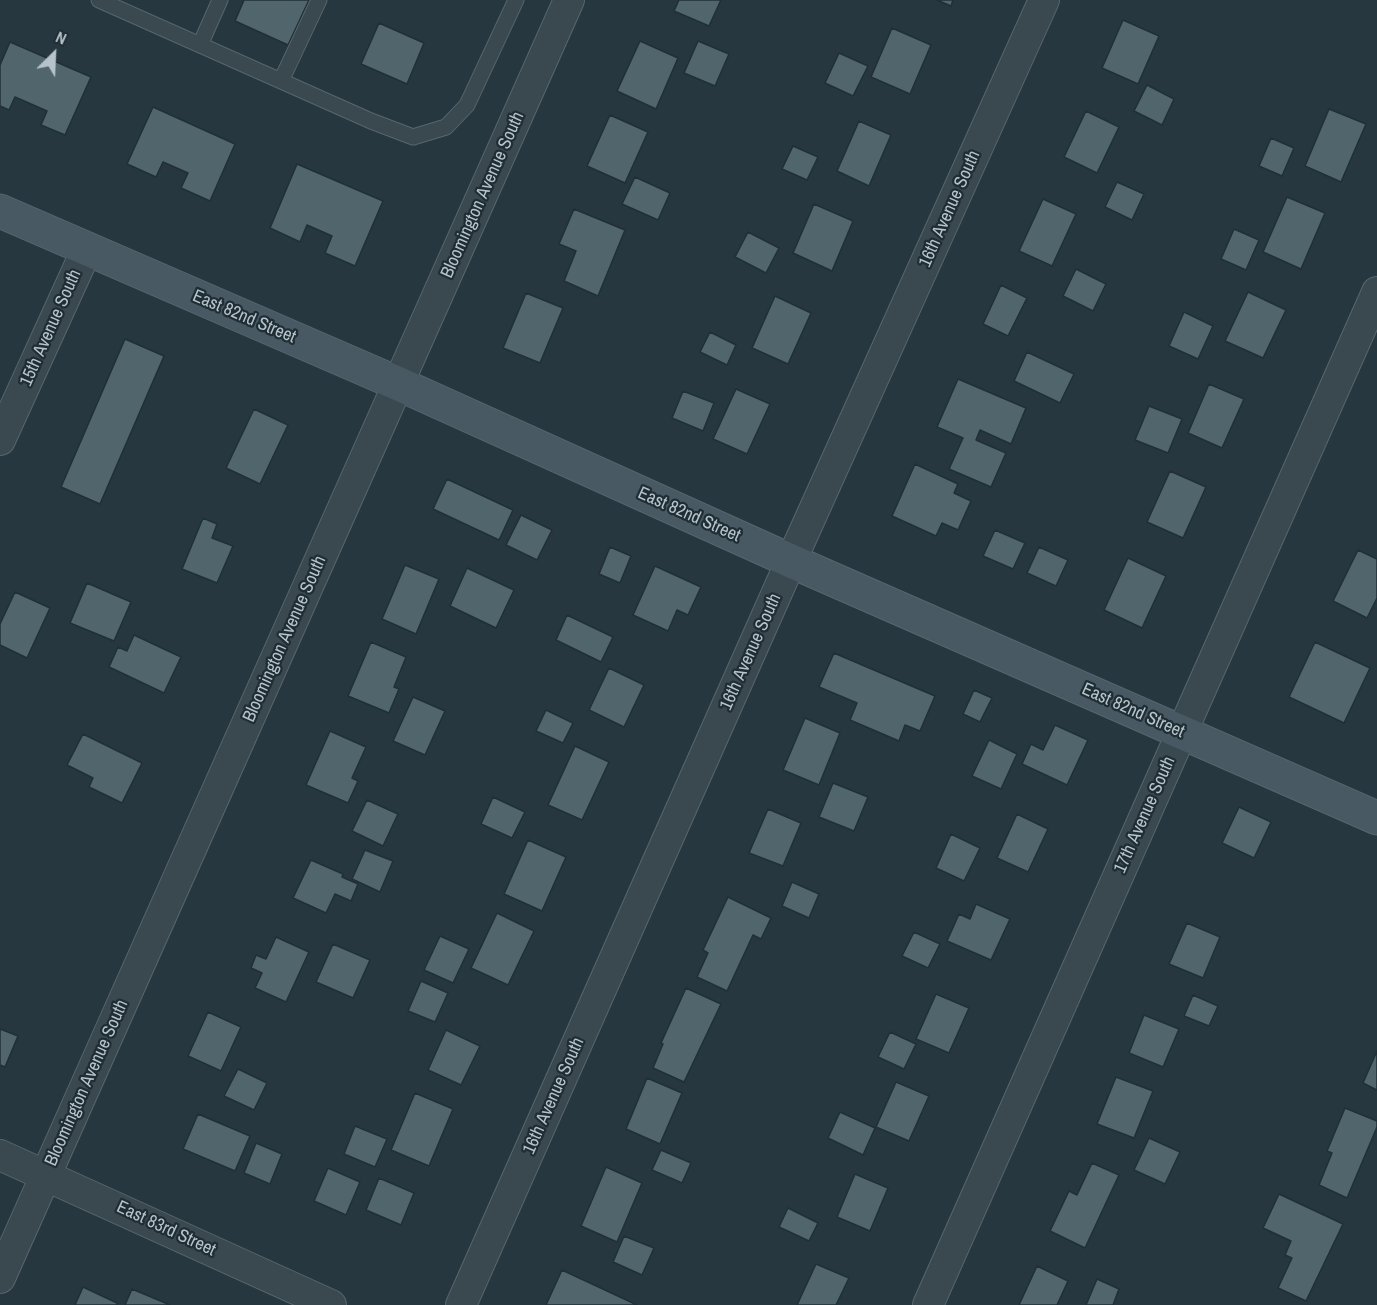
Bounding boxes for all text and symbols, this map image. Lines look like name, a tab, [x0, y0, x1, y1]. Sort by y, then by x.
north arrow	[24, 24, 84, 84]
text: N	[53, 26, 70, 50]
street label: Bloomington Avenue South	[437, 109, 529, 281]
street label: 16th Avenue South	[915, 147, 985, 271]
street label: 15th Avenue South	[16, 266, 86, 390]
street label: East 82nd Street	[189, 286, 299, 348]
street label: East 82nd Street	[634, 483, 744, 547]
street label: Bloomington Avenue South	[239, 553, 331, 725]
street label: 16th Avenue South	[716, 590, 786, 714]
street label: East 82nd Street	[1078, 679, 1188, 743]
street label: 17th Avenue South	[1110, 753, 1180, 877]
street label: Bloomington Avenue South	[41, 997, 133, 1169]
street label: 16th Avenue South	[519, 1034, 589, 1158]
street label: East 83rd Street	[113, 1197, 219, 1261]

